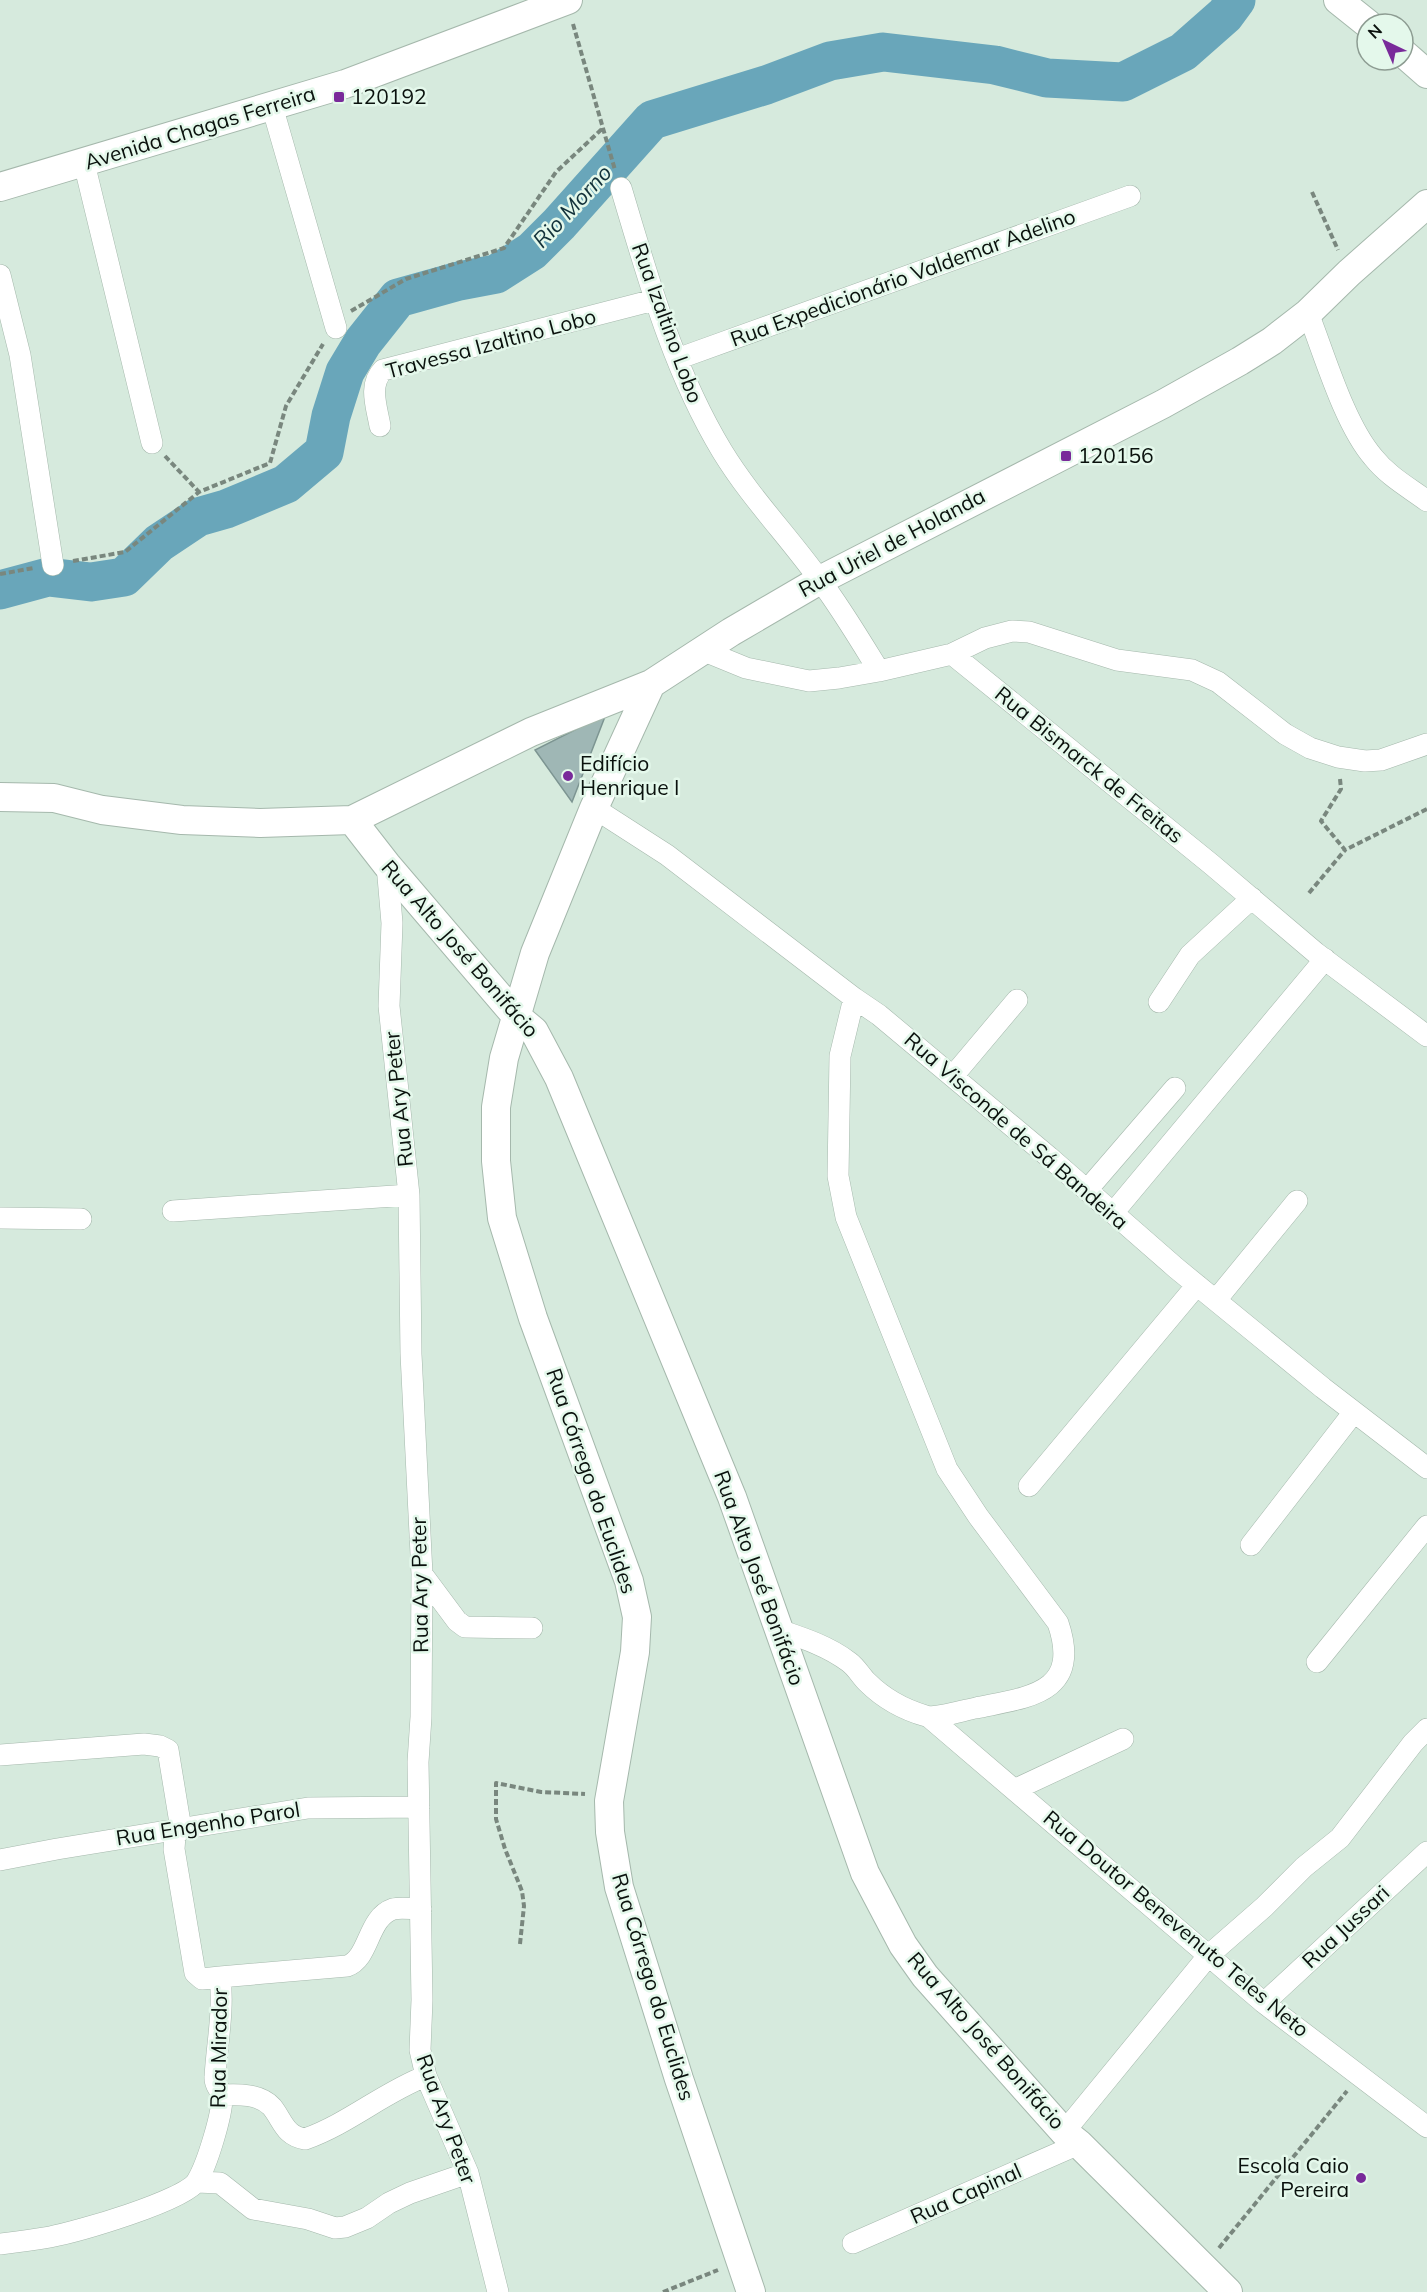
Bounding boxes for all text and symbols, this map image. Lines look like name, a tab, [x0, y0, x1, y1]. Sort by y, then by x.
north arrow	[1355, 12, 1415, 72]
text: N	[1363, 20, 1386, 43]
street label: Avenida Chagas Ferreira	[81, 79, 318, 175]
place label: 120192	[351, 83, 427, 109]
marker: 120192	[332, 90, 346, 104]
water label: Rio Morno	[526, 159, 618, 253]
street label: Rua Expedicionário Valdemar Adelino	[727, 202, 1079, 352]
street label: Rua Izaltino Lobo	[627, 239, 709, 406]
street label: Travessa Izaltino Lobo	[383, 302, 599, 384]
place label: 120156	[1078, 442, 1154, 468]
marker: 120156	[1059, 449, 1073, 463]
street label: Rua Uriel de Holanda	[794, 482, 989, 602]
street label: Rua Bismarck de Freitas	[990, 680, 1189, 848]
place label: Edifício Henrique I	[580, 750, 680, 800]
marker: Edifício Henrique I	[561, 769, 575, 783]
street label: Rua Alto José Bonifácio	[377, 854, 545, 1042]
street label: Rua Visconde de Sá Bandeira	[900, 1026, 1134, 1234]
street label: Rua Ary Peter	[378, 1030, 418, 1168]
street label: Rua Córrego do Euclides	[541, 1365, 643, 1597]
street label: Rua Alto José Bonifácio	[709, 1467, 811, 1689]
street label: Rua Ary Peter	[405, 1516, 433, 1653]
street label: Rua Engenho Parol	[114, 1796, 302, 1850]
street label: Rua Doutor Benevenuto Teles Neto	[1038, 1804, 1315, 2042]
street label: Rua Córrego do Euclides	[607, 1870, 701, 2104]
street label: Rua Jussari	[1296, 1879, 1394, 1973]
street label: Rua Alto José Bonifácio	[903, 1946, 1071, 2134]
street label: Rua Mirador	[204, 1987, 232, 2108]
street label: Rua Ary Peter	[411, 2050, 483, 2187]
place label: Escola Caio Pereira	[1238, 2152, 1349, 2202]
street label: Rua Capinal	[906, 2157, 1025, 2229]
marker: Escola Caio Pereira	[1354, 2171, 1368, 2185]

